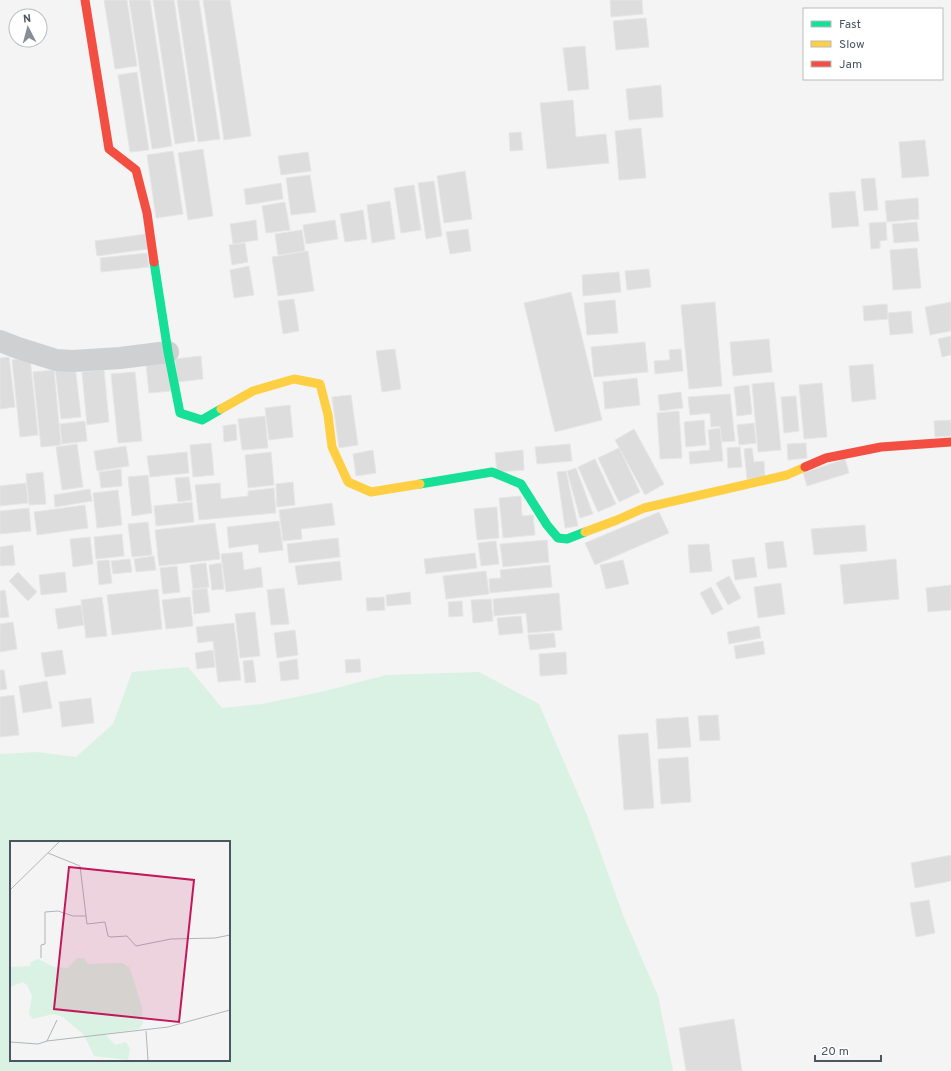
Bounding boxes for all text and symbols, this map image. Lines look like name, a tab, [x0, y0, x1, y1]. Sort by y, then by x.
north arrow	[8, 8, 48, 48]
legend	[803, 8, 943, 80]
text: N	[22, 12, 32, 26]
text: Fast	[839, 17, 861, 33]
text: Slow	[839, 37, 865, 53]
text: Jam	[839, 57, 862, 73]
inset map	[10, 841, 230, 1061]
scale bar	[815, 1037, 881, 1063]
text: 20 m	[821, 1044, 849, 1060]

